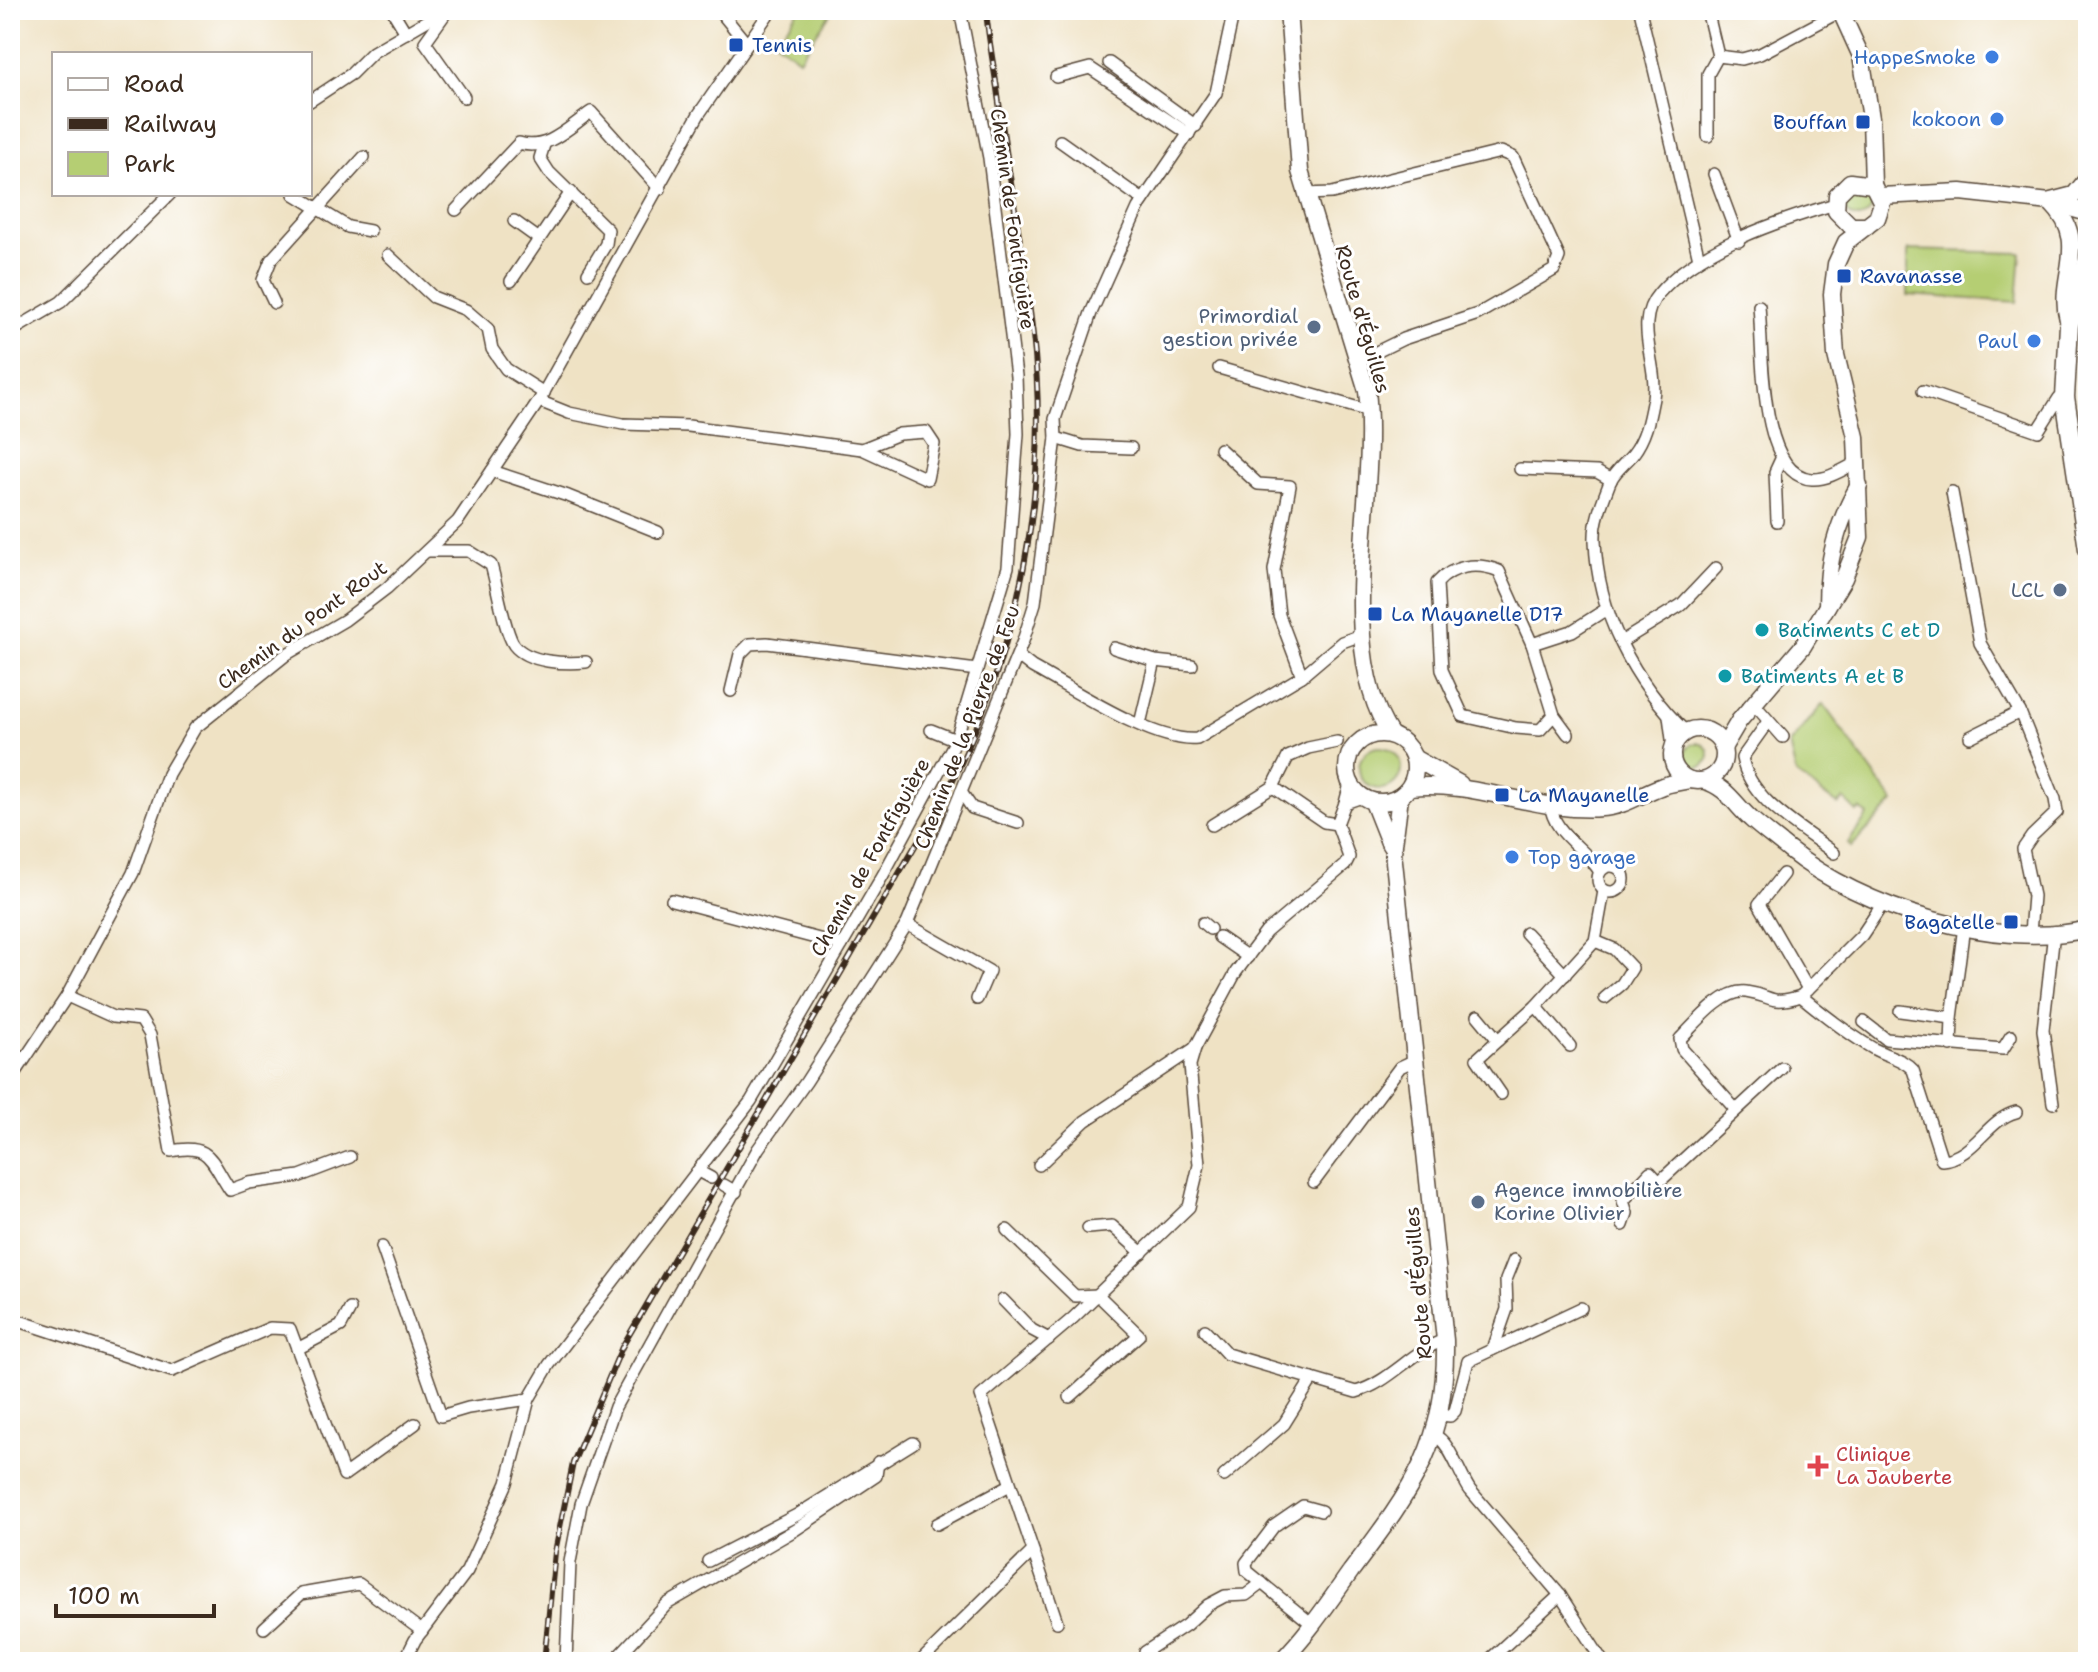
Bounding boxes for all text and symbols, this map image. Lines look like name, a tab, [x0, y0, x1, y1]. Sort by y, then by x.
place label: Tennis	[752, 32, 813, 58]
marker: Tennis	[727, 36, 745, 54]
place label: HappeSmoke	[1854, 44, 1976, 70]
marker: HappeSmoke	[1983, 48, 2001, 66]
legend	[52, 52, 312, 196]
text: Road	[124, 68, 184, 100]
place label: kokoon	[1912, 106, 1981, 132]
street label: Chemin de Fontfiguière	[985, 107, 1041, 331]
text: Railway	[124, 108, 217, 140]
place label: Bouffan	[1773, 109, 1847, 135]
marker: kokoon	[1988, 110, 2006, 128]
marker: Bouffan	[1854, 113, 1872, 131]
text: Park	[124, 148, 176, 180]
street label: Route d'Éguilles	[1329, 242, 1397, 396]
place label: Ravanasse	[1860, 263, 1963, 289]
marker: Ravanasse	[1835, 267, 1853, 285]
place label: Primordial gestion privée	[1162, 303, 1298, 352]
marker: Primordial gestion privée	[1305, 318, 1323, 336]
place label: Paul	[1977, 328, 2018, 354]
marker: Paul	[2025, 332, 2043, 350]
street label: Chemin du Pont Rout	[212, 555, 392, 695]
place label: LCL	[2011, 577, 2044, 603]
marker: LCL	[2051, 581, 2069, 599]
street label: Chemin de la Pierre de Feu	[908, 601, 1026, 853]
place label: La Mayanelle D17	[1391, 601, 1564, 627]
marker: La Mayanelle D17	[1366, 605, 1384, 623]
place label: Batiments C et D	[1778, 617, 1940, 643]
marker: Batiments C et D	[1753, 621, 1771, 639]
place label: Batiments A et B	[1741, 663, 1904, 689]
marker: Batiments A et B	[1716, 667, 1734, 685]
street label: Chemin de Fontfiguière	[805, 753, 935, 961]
place label: La Mayanelle	[1518, 782, 1650, 808]
marker: La Mayanelle	[1493, 786, 1511, 804]
place label: Top garage	[1528, 844, 1636, 870]
marker: Top garage	[1503, 848, 1521, 866]
place label: Bagatelle	[1904, 909, 1995, 935]
marker: Bagatelle	[2002, 913, 2020, 931]
place label: Agence immobilière Korine Olivier	[1494, 1177, 1683, 1226]
marker: Agence immobilière Korine Olivier	[1469, 1193, 1487, 1211]
street label: Route d'Éguilles	[1398, 1205, 1438, 1361]
place label: Clinique La Jauberte	[1836, 1441, 1952, 1490]
marker: Clinique La Jauberte	[1807, 1455, 1829, 1477]
scale bar	[56, 1568, 214, 1618]
text: 100 m	[68, 1580, 140, 1612]

